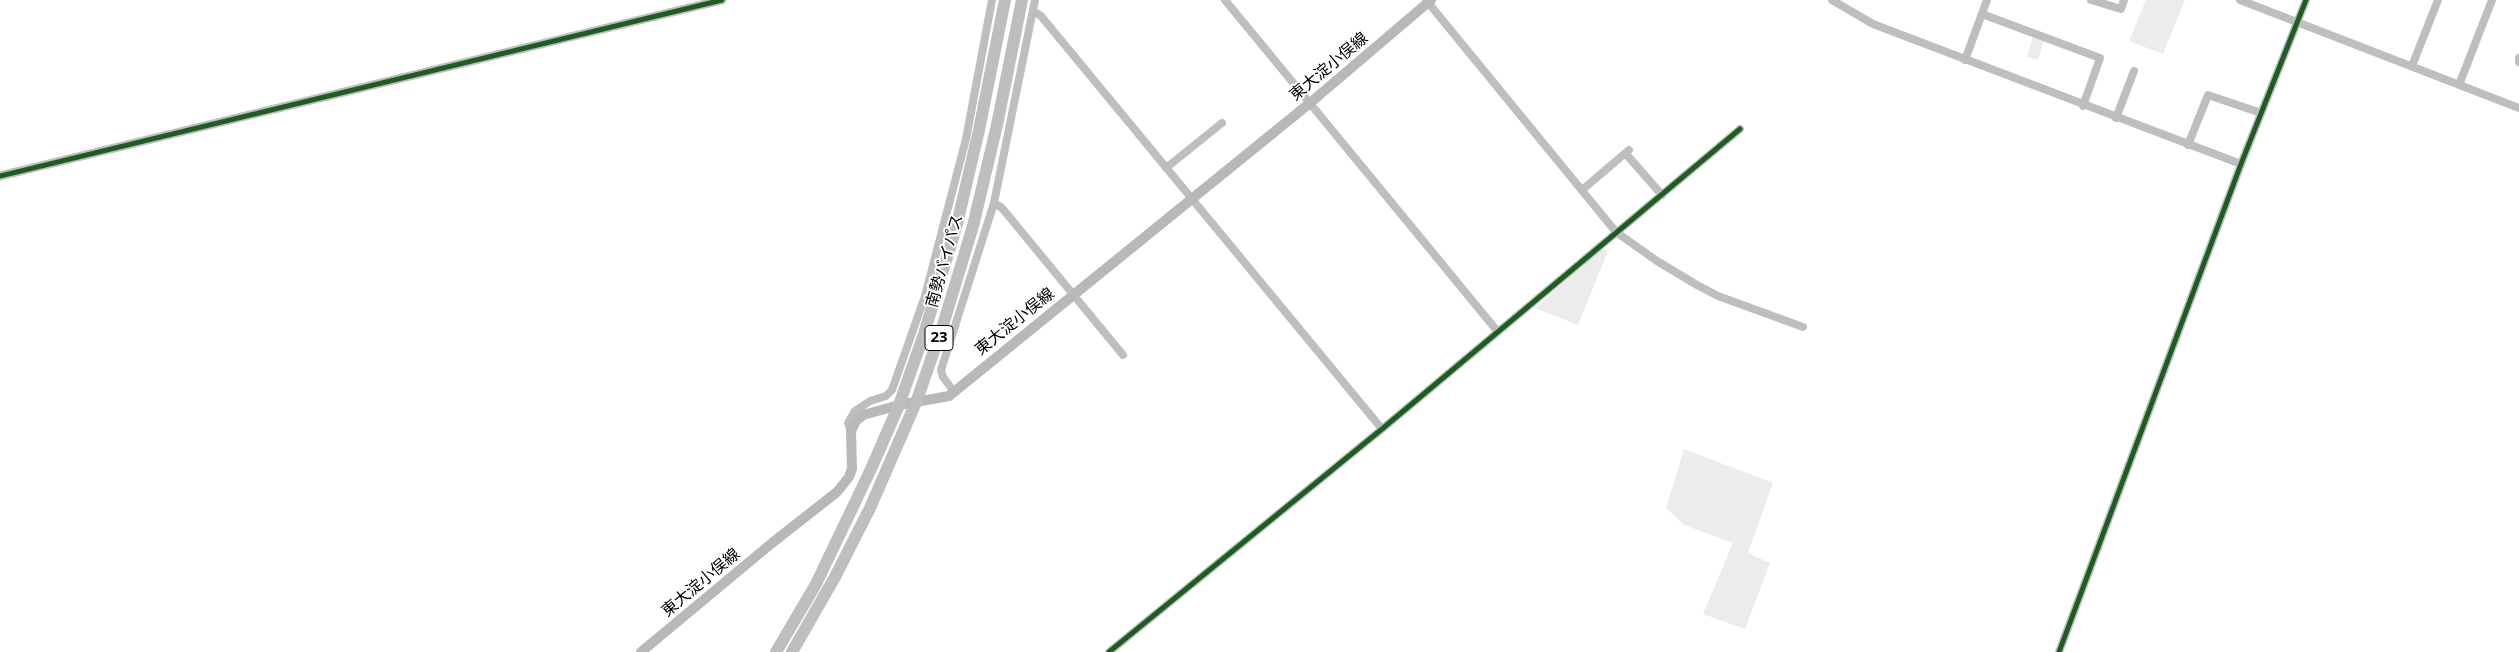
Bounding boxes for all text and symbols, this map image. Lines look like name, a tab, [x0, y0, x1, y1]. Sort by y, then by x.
street label: 東大淀小俣線	[1286, 29, 1372, 105]
street label: 南勢バイパス	[923, 212, 967, 310]
street label: 東大淀小俣線	[972, 284, 1058, 360]
road number: 23	[925, 326, 953, 350]
street label: 東大淀小俣線	[658, 545, 744, 621]

